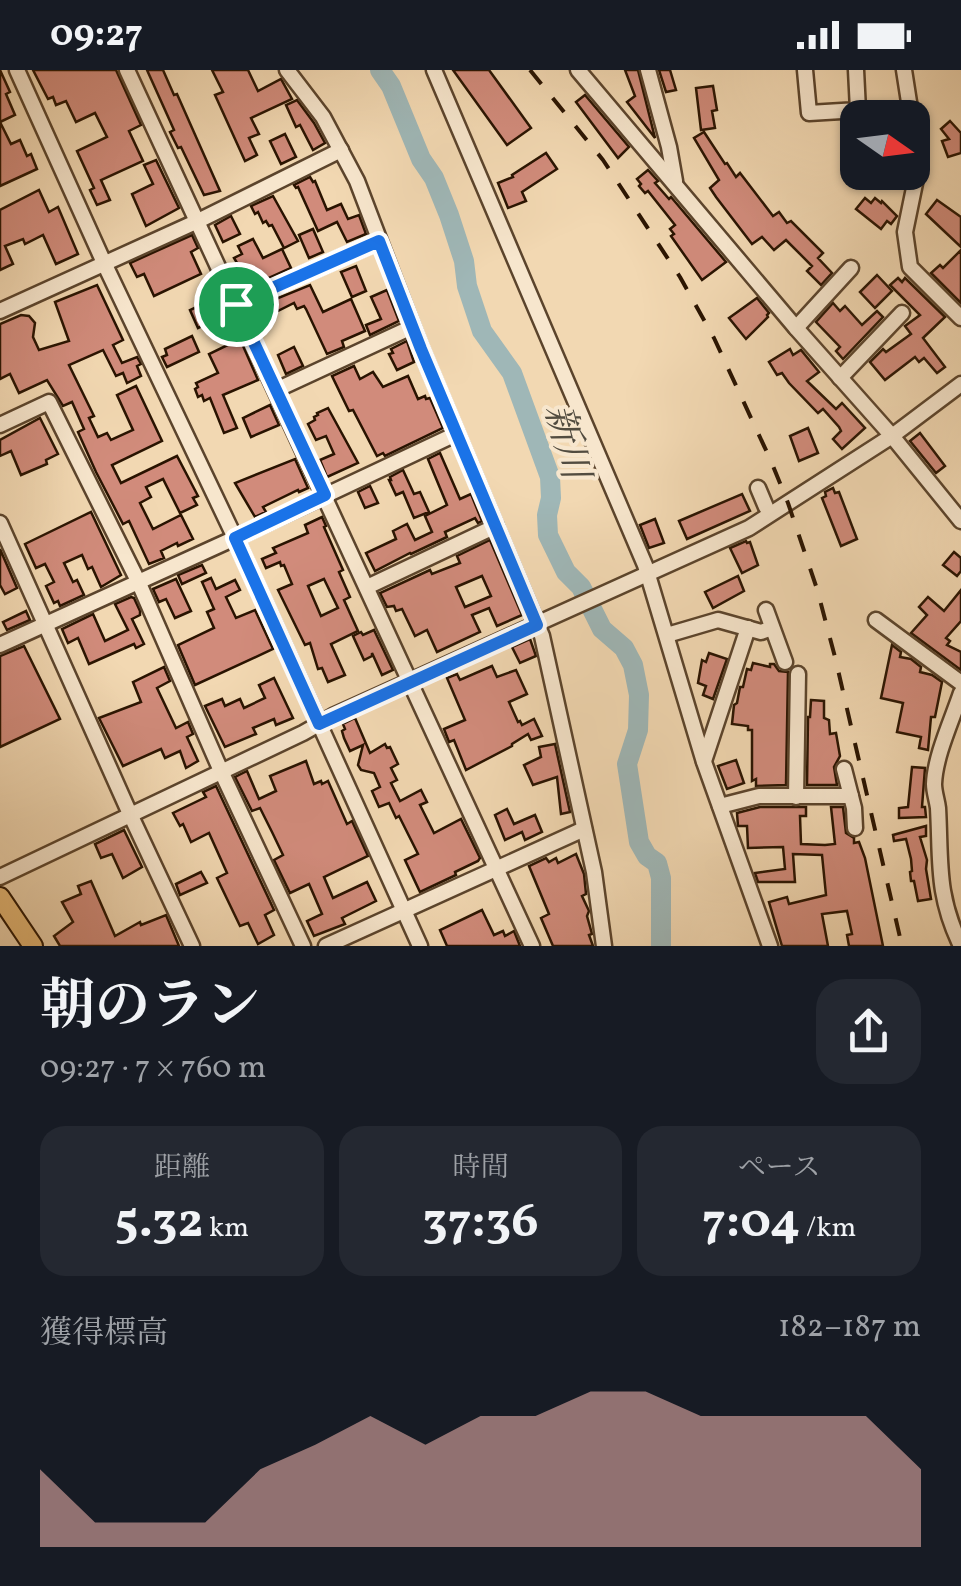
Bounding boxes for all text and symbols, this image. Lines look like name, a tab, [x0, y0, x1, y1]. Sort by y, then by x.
text: 09:27	[50, 9, 143, 62]
north arrow	[840, 100, 930, 190]
map controls	[840, 100, 930, 190]
pin	[194, 262, 279, 347]
icon: arrive	[209, 277, 264, 332]
water label: 新川	[529, 398, 601, 489]
text: 朝のラン	[40, 971, 260, 1047]
button: share	[816, 979, 921, 1084]
text: 09:27 · 7 × 760 m	[40, 1047, 266, 1091]
text: 距離	[154, 1149, 210, 1188]
text: 時間	[452, 1149, 509, 1188]
text: ペース	[738, 1149, 820, 1188]
text: 5.32	[115, 1188, 203, 1258]
text: 37:36	[422, 1188, 539, 1258]
text: 7:04	[702, 1188, 800, 1258]
text: km	[203, 1209, 249, 1248]
text: /km	[800, 1209, 856, 1248]
text: 182–187 m	[778, 1306, 921, 1350]
text: 獲得標高	[40, 1313, 168, 1357]

